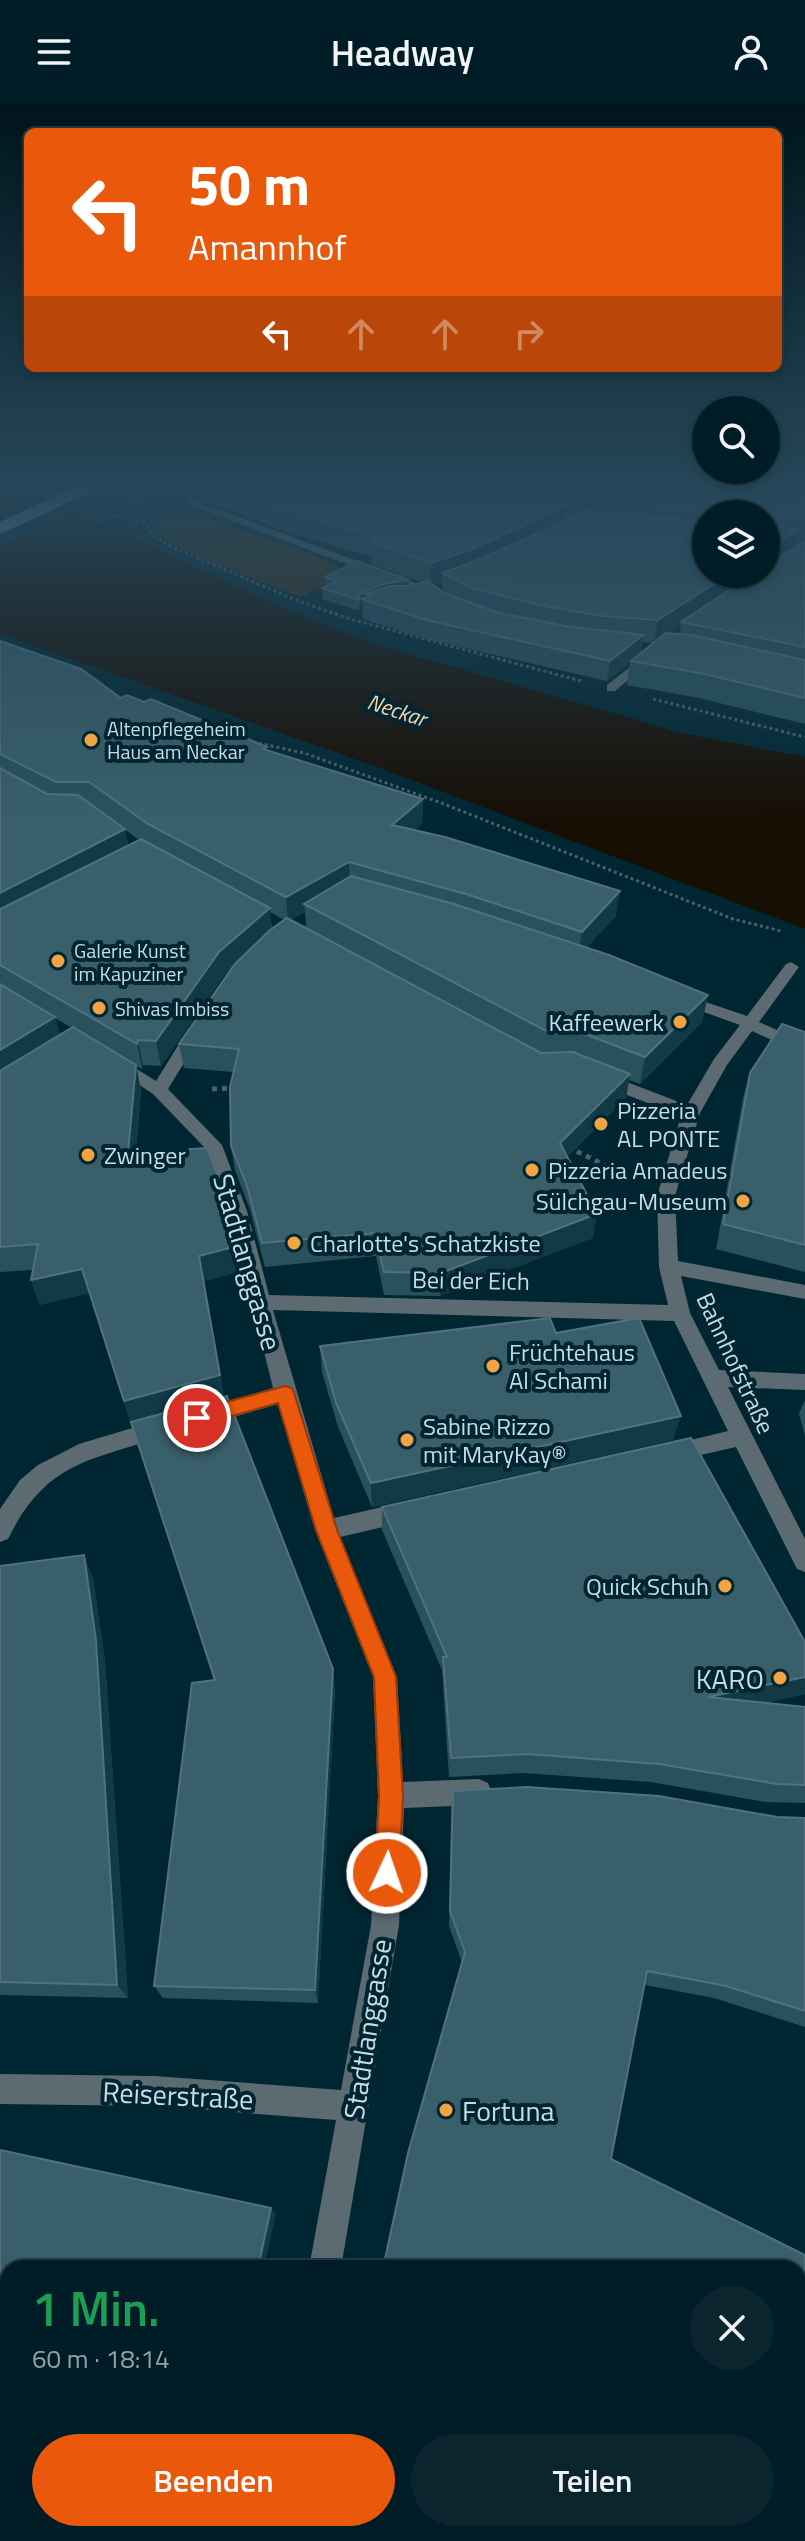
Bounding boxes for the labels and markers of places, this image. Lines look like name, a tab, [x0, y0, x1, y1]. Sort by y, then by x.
place label: Altenpflegeheim Haus am Neckar	[107, 713, 246, 767]
marker: Altenpflegeheim Haus am Neckar	[82, 731, 100, 749]
place label: Galerie Kunst im Kapuziner	[74, 935, 186, 989]
marker: Galerie Kunst im Kapuziner	[49, 952, 67, 970]
place label: Shivas Imbiss	[115, 993, 229, 1024]
marker: Shivas Imbiss	[90, 999, 108, 1017]
place label: Kaffeewerk	[548, 1004, 665, 1040]
marker: Kaffeewerk	[671, 1013, 689, 1031]
place label: Pizzeria AL PONTE	[617, 1092, 720, 1156]
marker: Pizzeria AL PONTE	[592, 1115, 610, 1133]
place label: Zwinger	[104, 1137, 186, 1173]
marker: Zwinger	[79, 1146, 97, 1164]
place label: Pizzeria Amadeus	[548, 1152, 727, 1188]
marker: Pizzeria Amadeus	[523, 1161, 541, 1179]
place label: Sülchgau-Museum	[536, 1183, 727, 1219]
marker: Sülchgau-Museum	[734, 1192, 752, 1210]
place label: Charlotte's Schatzkiste	[310, 1225, 541, 1261]
marker: Charlotte's Schatzkiste	[285, 1234, 303, 1252]
place label: Früchtehaus Al Schami	[509, 1334, 635, 1398]
marker: Früchtehaus Al Schami	[484, 1357, 502, 1375]
pin	[163, 1384, 231, 1452]
place label: Sabine Rizzo mit MaryKay®	[423, 1408, 567, 1472]
marker: Sabine Rizzo mit MaryKay®	[398, 1431, 416, 1449]
place label: Quick Schuh	[586, 1568, 709, 1604]
marker: Quick Schuh	[716, 1577, 734, 1595]
place label: KARO	[696, 1657, 764, 1700]
marker: KARO	[771, 1669, 789, 1687]
place label: Fortuna	[462, 2089, 554, 2132]
marker: Fortuna	[437, 2101, 455, 2119]

